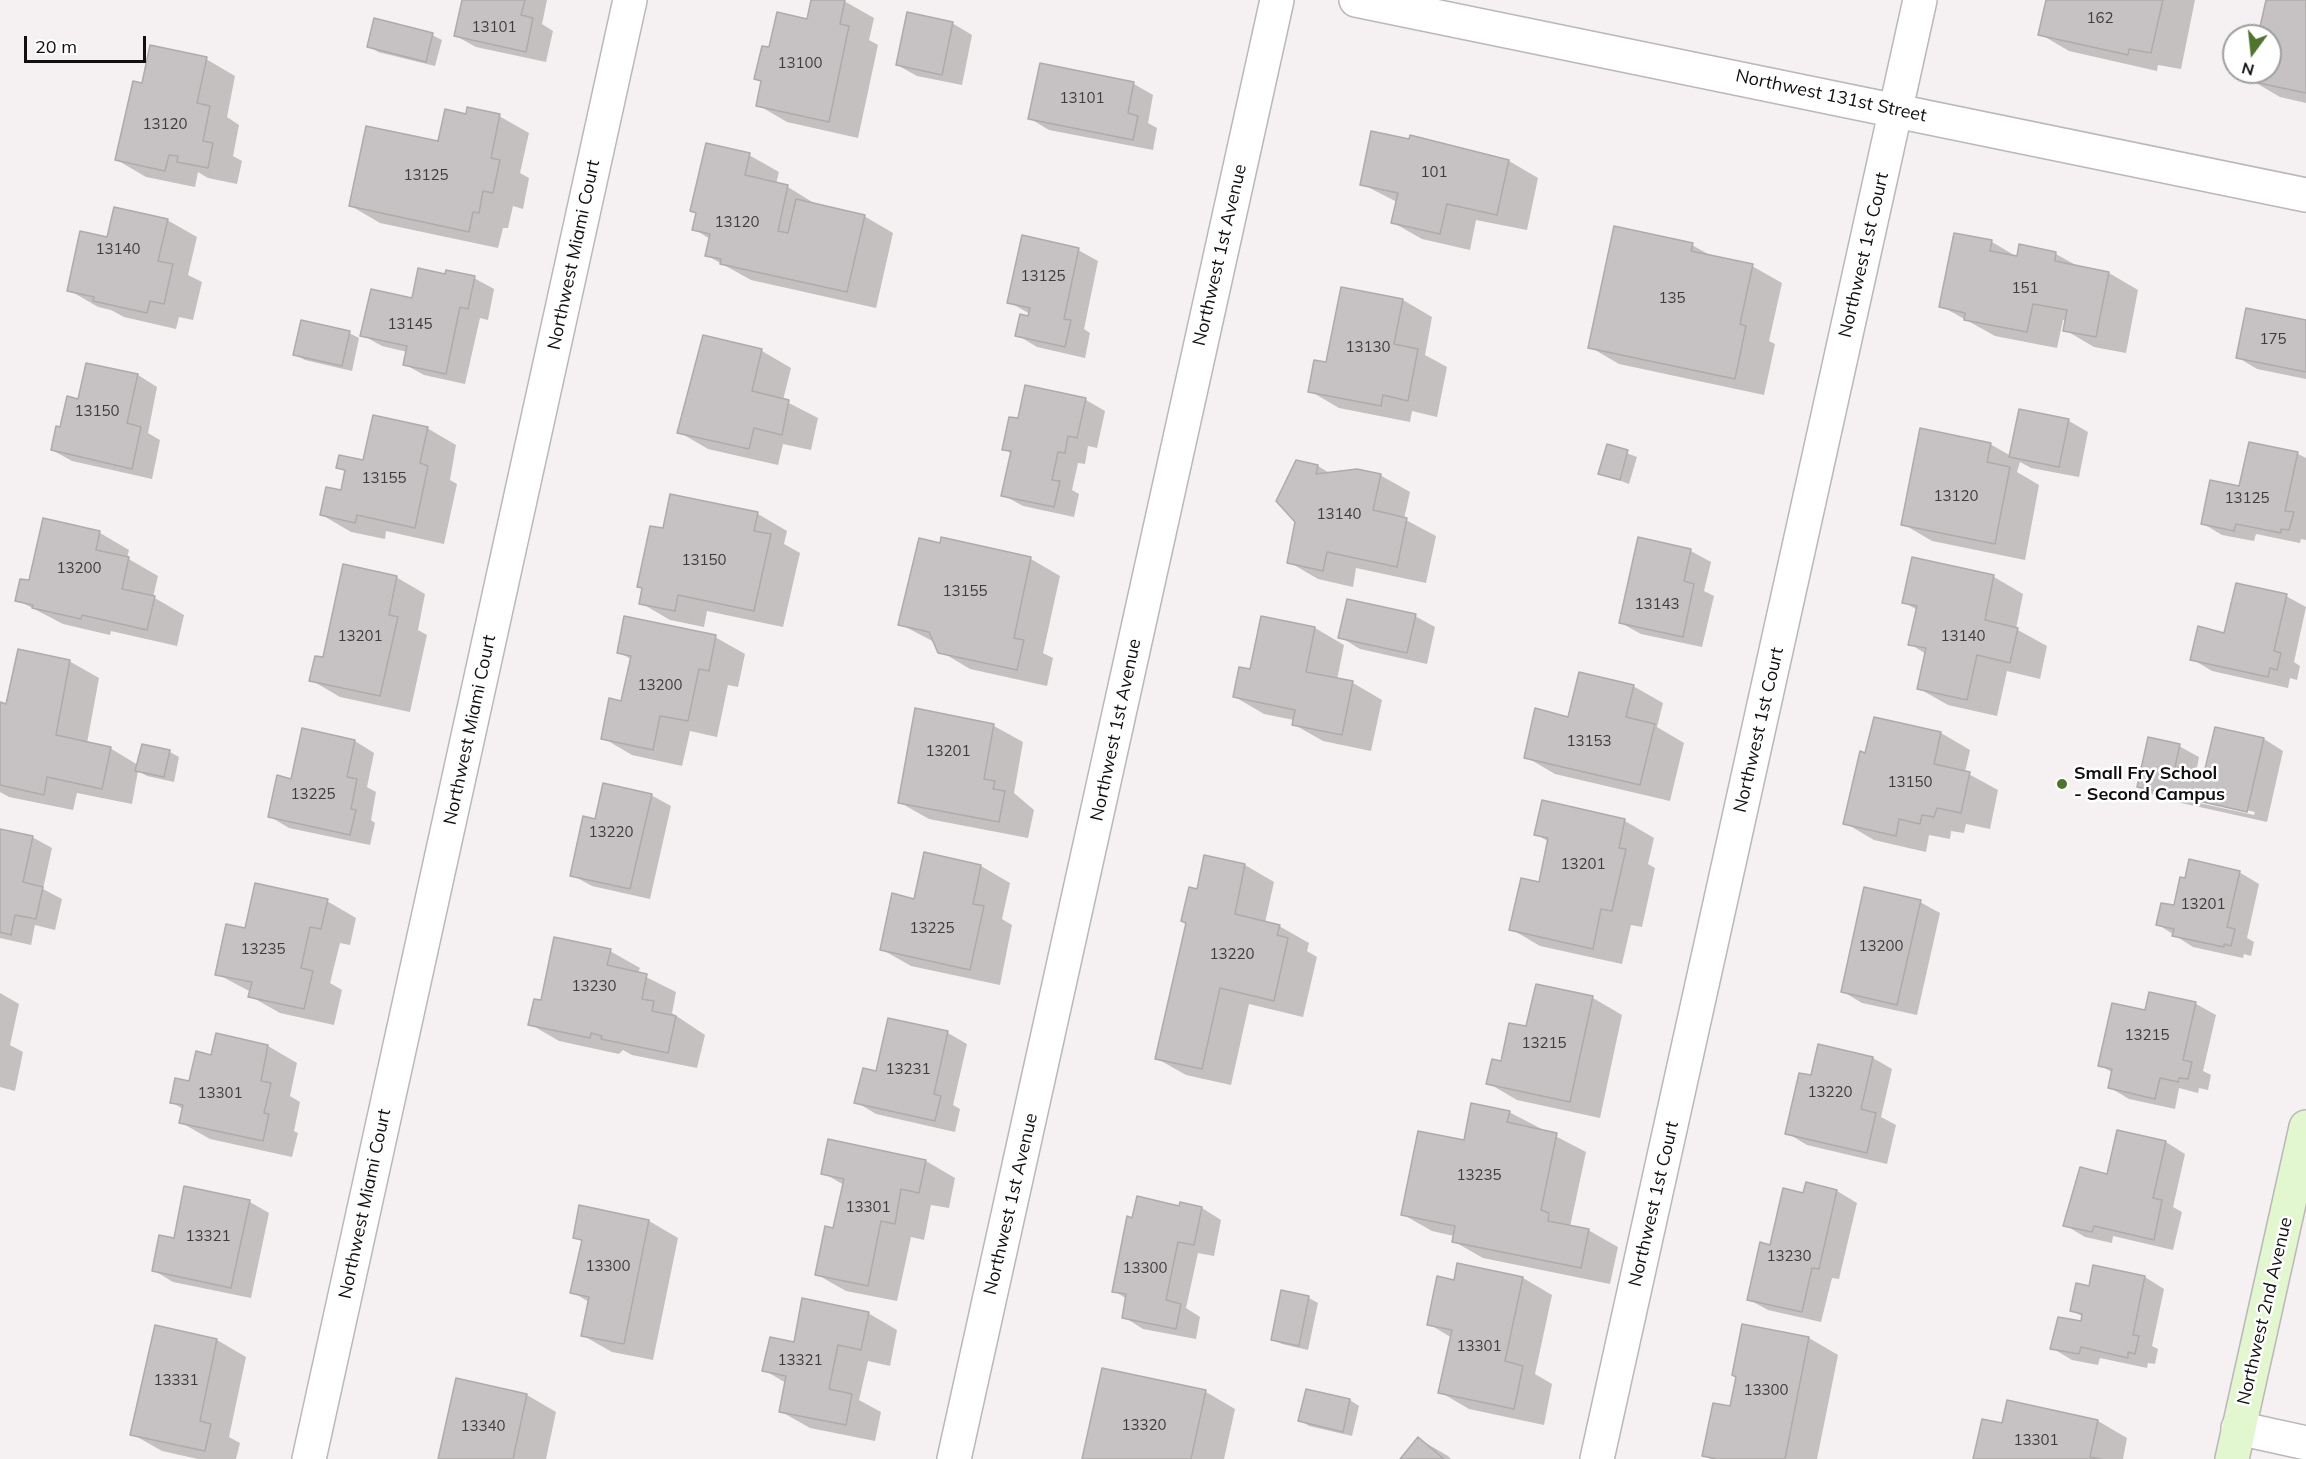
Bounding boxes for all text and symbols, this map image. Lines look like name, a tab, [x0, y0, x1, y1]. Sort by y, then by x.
house number: 162	[2087, 9, 2113, 27]
house number: 13101	[472, 18, 516, 36]
scale bar	[27, 24, 148, 62]
north arrow	[2222, 24, 2282, 84]
text: 20 m	[35, 35, 77, 58]
house number: 13100	[778, 54, 822, 72]
text: N	[2239, 58, 2256, 81]
street label: Northwest 131st Street	[1734, 65, 1928, 127]
house number: 13101	[1060, 89, 1104, 107]
house number: 13120	[143, 115, 187, 133]
street label: Northwest Miami Court	[543, 158, 605, 352]
street label: Northwest 1st Avenue	[1189, 162, 1251, 348]
house number: 101	[1421, 163, 1447, 181]
house number: 13125	[404, 166, 448, 184]
street label: Northwest 1st Court	[1834, 170, 1894, 340]
house number: 13120	[715, 213, 759, 231]
house number: 13140	[96, 240, 140, 258]
house number: 13125	[1021, 267, 1065, 285]
house number: 151	[2012, 279, 2038, 297]
house number: 135	[1659, 289, 1685, 307]
house number: 13145	[388, 315, 432, 333]
house number: 175	[2260, 330, 2286, 348]
house number: 13130	[1346, 338, 1390, 356]
house number: 13150	[75, 402, 119, 420]
house number: 13155	[362, 469, 406, 487]
house number: 13120	[1934, 487, 1978, 505]
house number: 13125	[2225, 489, 2269, 507]
house number: 13140	[1317, 505, 1361, 523]
house number: 13150	[682, 551, 726, 569]
house number: 13200	[57, 559, 101, 577]
house number: 13155	[943, 582, 987, 600]
house number: 13143	[1635, 595, 1679, 613]
house number: 13201	[338, 627, 382, 645]
house number: 13140	[1941, 627, 1985, 645]
street label: Northwest Miami Court	[439, 633, 501, 827]
street label: Northwest 1st Avenue	[1086, 637, 1146, 823]
street label: Northwest 1st Court	[1729, 645, 1789, 815]
house number: 13200	[638, 676, 682, 694]
house number: 13153	[1567, 732, 1611, 750]
house number: 13201	[926, 742, 970, 760]
place label: Small Fry School - Second Campus	[2074, 763, 2225, 806]
house number: 13150	[1888, 773, 1932, 791]
marker: Small Fry School - Second Campus	[2055, 777, 2069, 791]
house number: 13225	[291, 785, 335, 803]
house number: 13220	[589, 823, 633, 841]
house number: 13201	[1561, 855, 1605, 873]
house number: 13201	[2181, 895, 2225, 913]
house number: 13225	[910, 919, 954, 937]
house number: 13200	[1859, 937, 1903, 955]
house number: 13235	[241, 940, 285, 958]
house number: 13220	[1210, 945, 1254, 963]
house number: 13230	[572, 977, 616, 995]
house number: 13215	[2125, 1026, 2169, 1044]
house number: 13215	[1522, 1034, 1566, 1052]
house number: 13231	[886, 1060, 930, 1078]
house number: 13220	[1808, 1083, 1852, 1101]
house number: 13301	[198, 1084, 242, 1102]
street label: Northwest Miami Court	[334, 1107, 396, 1301]
street label: Northwest 1st Avenue	[980, 1111, 1042, 1297]
street label: Northwest 1st Court	[1624, 1119, 1684, 1289]
house number: 13235	[1457, 1166, 1501, 1184]
house number: 13301	[846, 1198, 890, 1216]
street label: Northwest 2nd Avenue	[2233, 1215, 2297, 1407]
house number: 13321	[186, 1227, 230, 1245]
house number: 13230	[1767, 1247, 1811, 1265]
house number: 13300	[586, 1257, 630, 1275]
house number: 13300	[1123, 1259, 1167, 1277]
house number: 13301	[1457, 1337, 1501, 1355]
house number: 13321	[778, 1351, 822, 1369]
house number: 13331	[154, 1371, 198, 1389]
house number: 13300	[1744, 1381, 1788, 1399]
house number: 13320	[1122, 1416, 1166, 1434]
house number: 13340	[461, 1417, 505, 1435]
house number: 13301	[2014, 1431, 2058, 1449]

